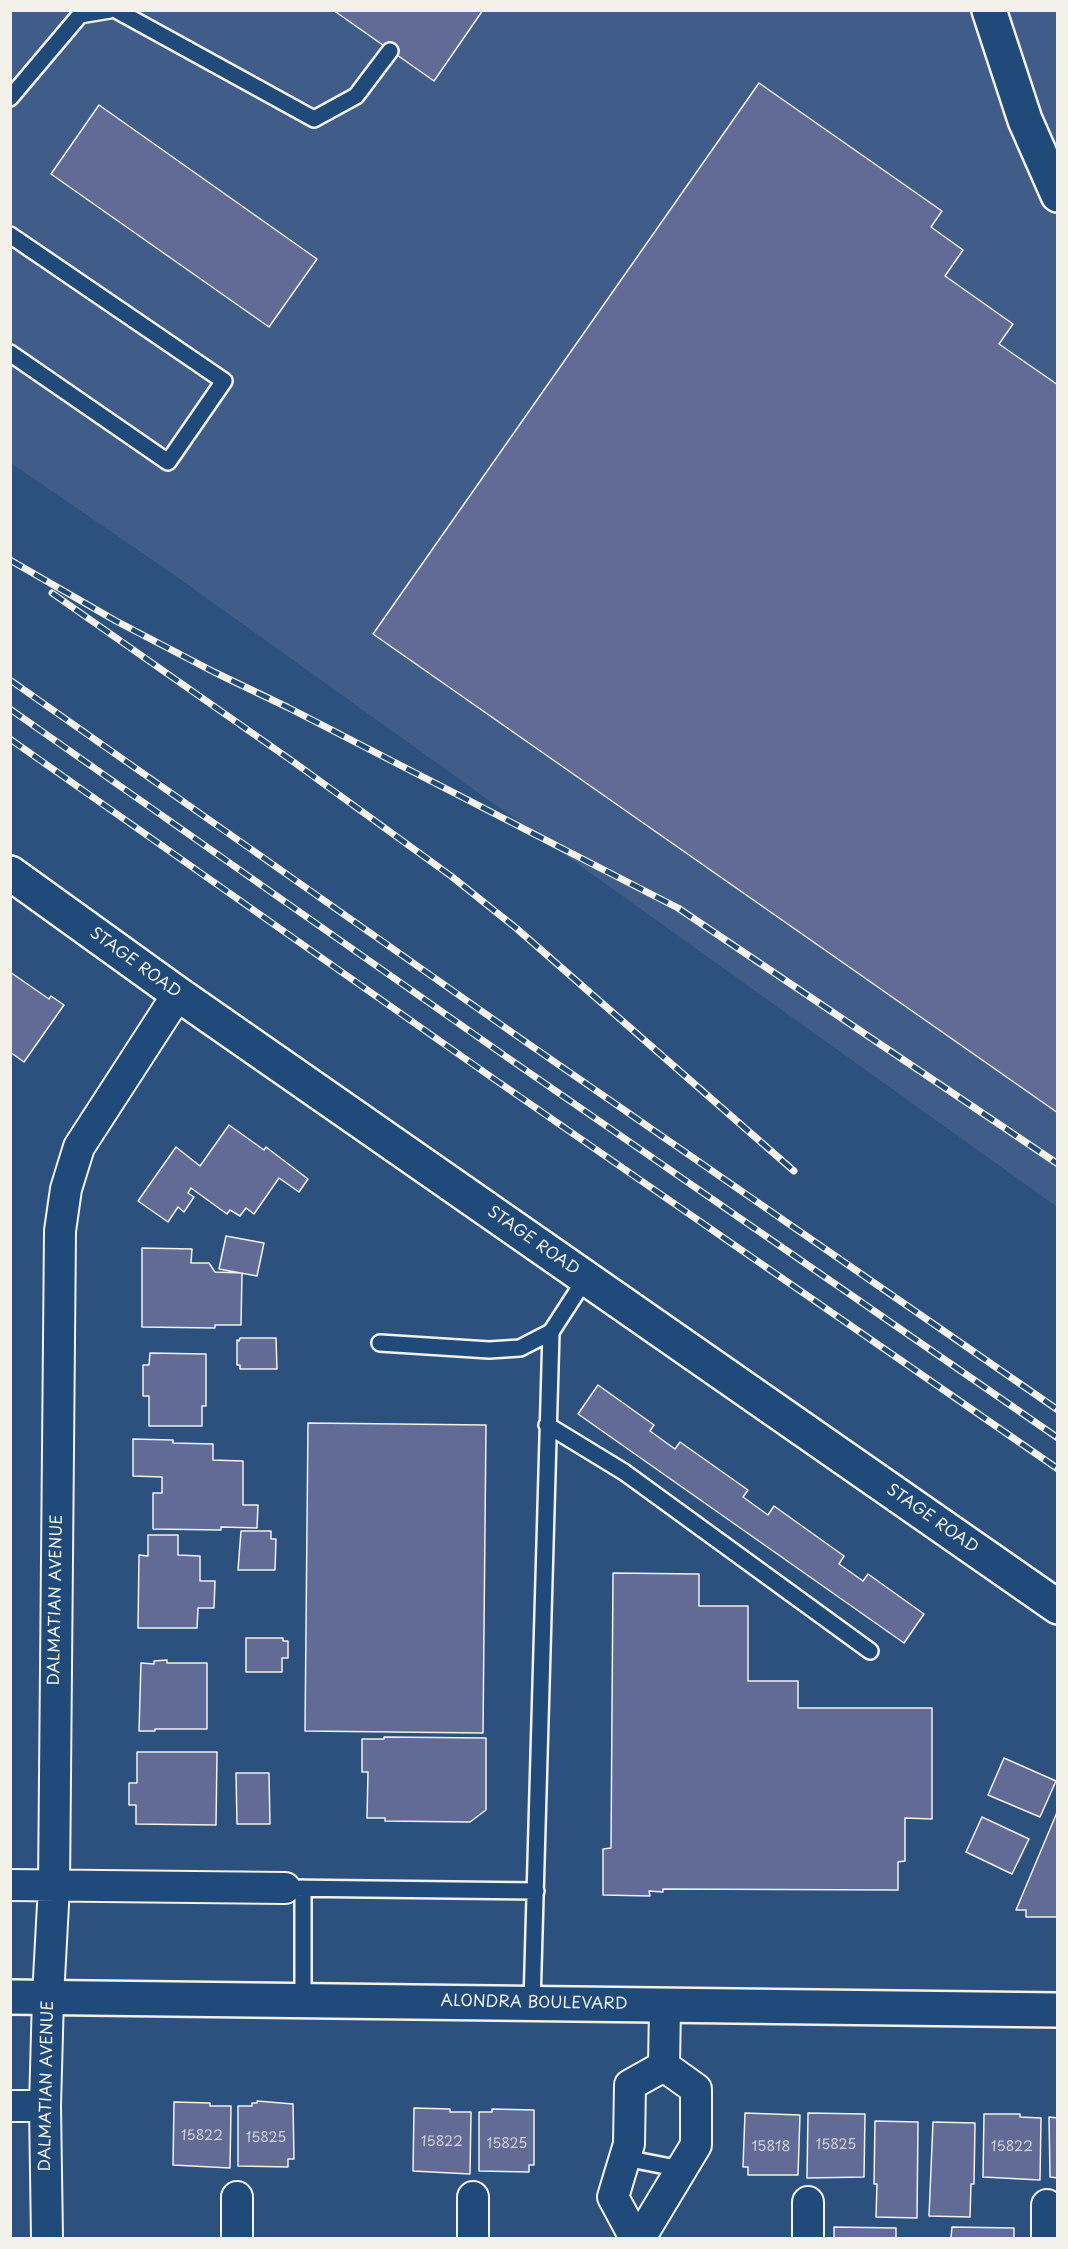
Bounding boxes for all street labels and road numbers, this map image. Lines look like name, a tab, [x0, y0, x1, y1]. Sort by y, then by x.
street label: STAGE ROAD	[86, 924, 184, 1002]
street label: STAGE ROAD	[483, 1202, 583, 1280]
street label: STAGE ROAD	[882, 1480, 982, 1558]
street label: DALMATIAN AVENUE	[45, 1514, 67, 1686]
street label: ALONDRA BOULEVARD	[440, 1992, 628, 2014]
street label: DALMATIAN AVENUE	[36, 2000, 58, 2172]

